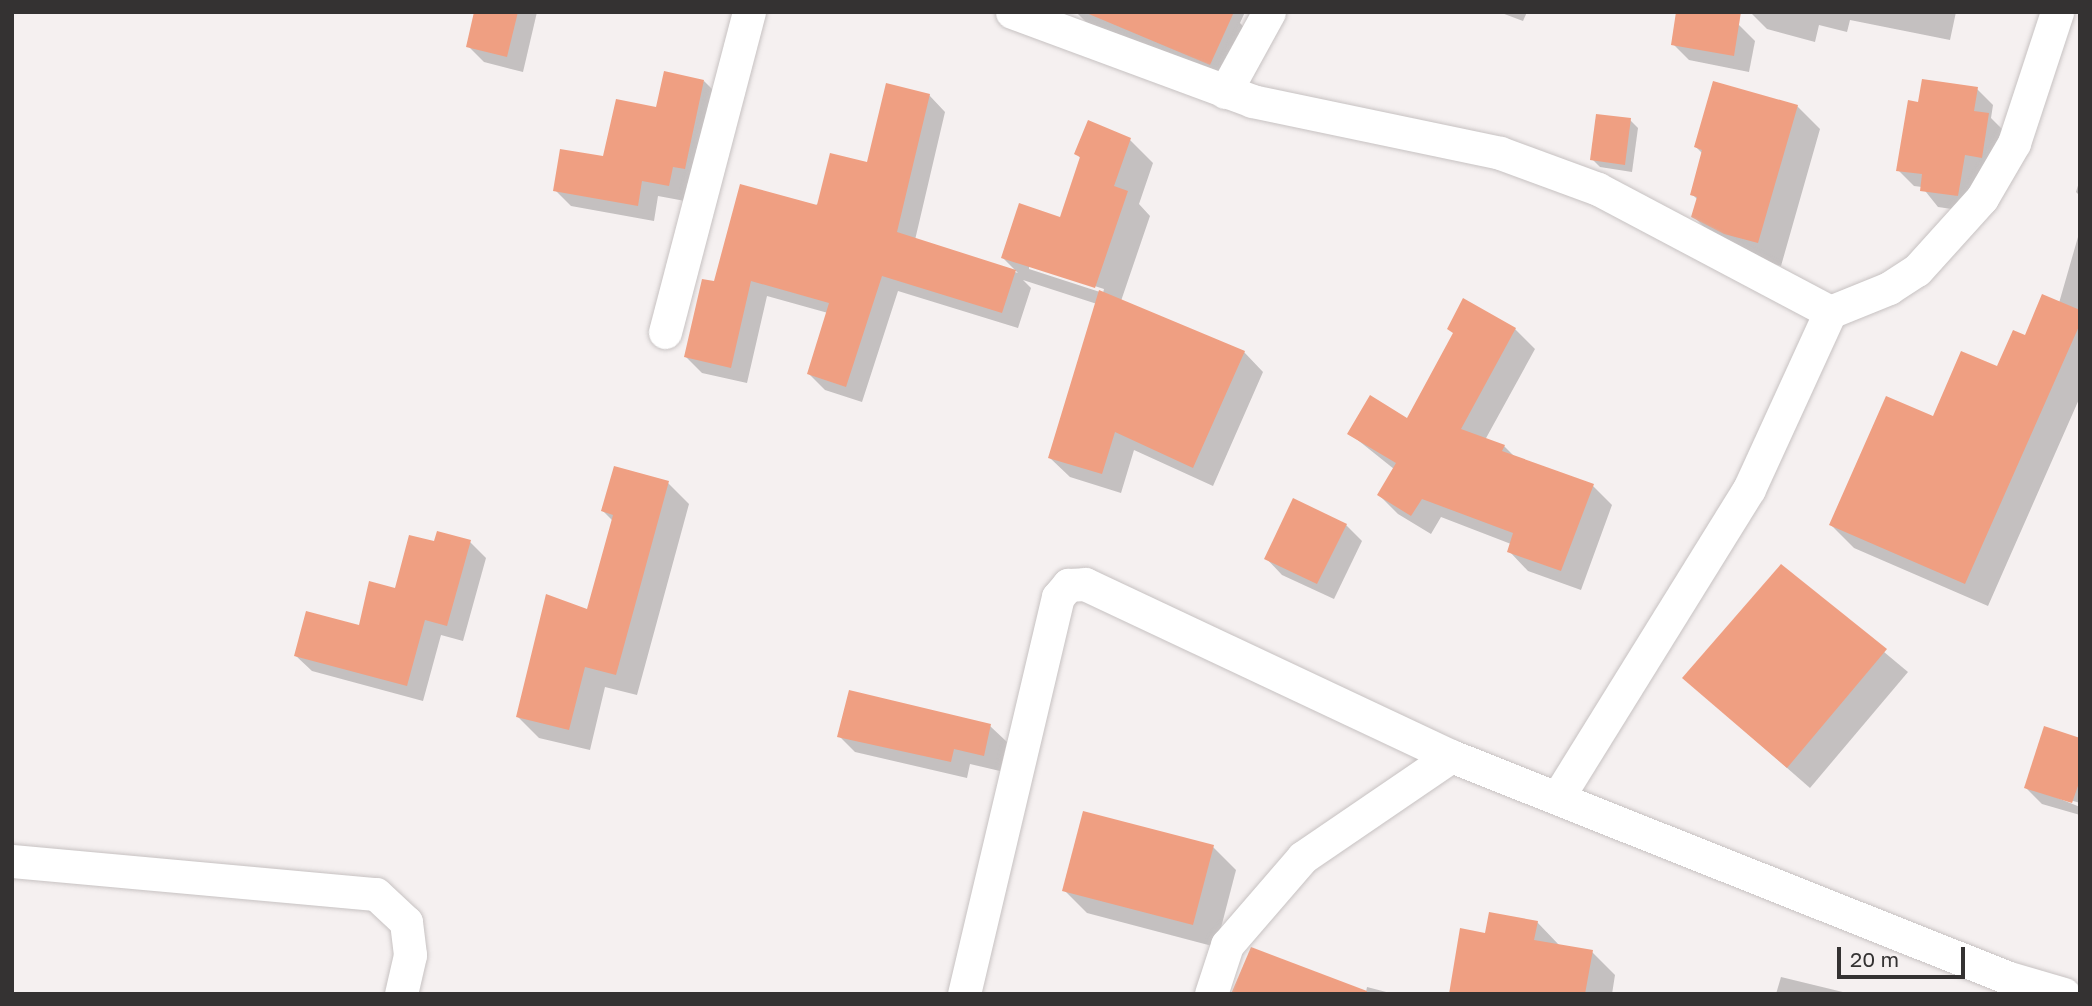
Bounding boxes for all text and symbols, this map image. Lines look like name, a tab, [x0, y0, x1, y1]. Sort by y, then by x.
scale bar	[1840, 932, 1968, 976]
text: 20 m	[1850, 946, 1899, 972]

